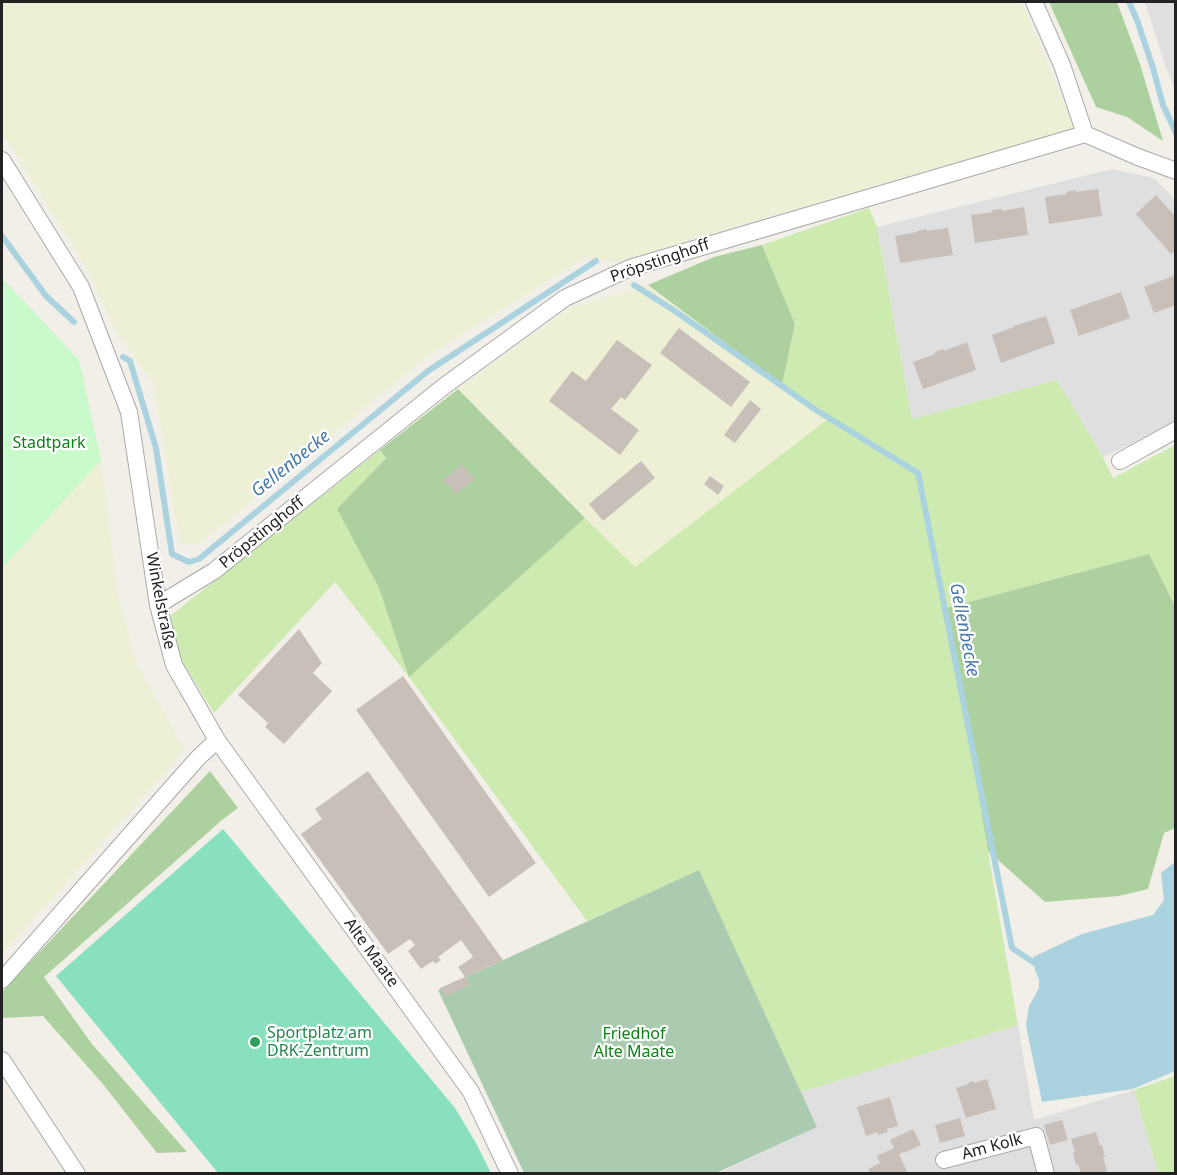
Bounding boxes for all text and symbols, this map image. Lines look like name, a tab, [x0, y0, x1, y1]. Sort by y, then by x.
street label: Pröpstinghoff	[608, 235, 712, 287]
water label: Gellenbecke	[247, 426, 335, 502]
park label: Stadtpark	[12, 433, 86, 453]
street label: Pröpstinghoff	[216, 493, 308, 573]
street label: Winkelstraße	[141, 551, 179, 651]
water label: Gellenbecke	[944, 581, 984, 679]
street label: Alte Maate	[340, 915, 402, 991]
place label: Sportplatz am DRK-Zentrum	[267, 1023, 372, 1061]
park label: Friedhof Alte Maate	[594, 1024, 674, 1062]
marker: Sportplatz am DRK-Zentrum	[248, 1035, 262, 1049]
street label: Am Kolk	[960, 1130, 1024, 1164]

